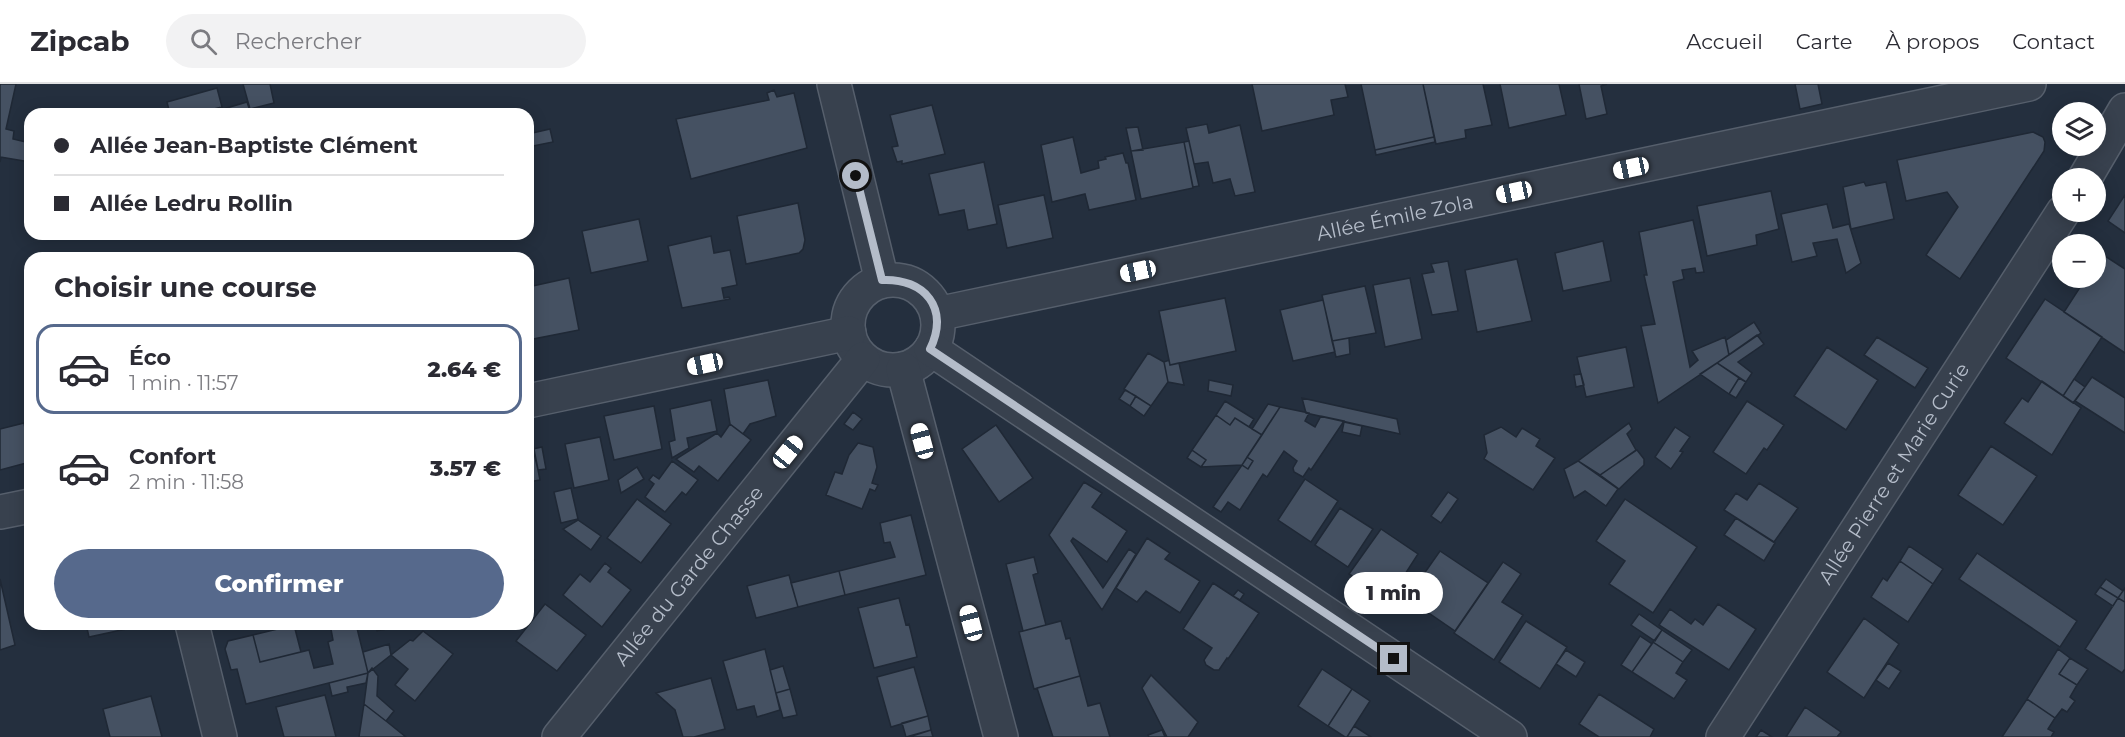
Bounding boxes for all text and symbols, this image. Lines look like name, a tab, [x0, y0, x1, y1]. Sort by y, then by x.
search box	[166, 14, 586, 68]
text: Zipcab	[30, 24, 130, 58]
icon: search	[187, 25, 220, 58]
text: Rechercher	[235, 28, 362, 55]
text: Accueil	[1686, 29, 1763, 54]
text: Carte	[1796, 29, 1852, 54]
text: À propos	[1885, 29, 1979, 54]
text: Contact	[2012, 29, 2095, 54]
map controls	[2052, 102, 2106, 288]
button: layers	[2052, 102, 2106, 156]
text: Allée Jean-Baptiste Clément	[90, 132, 418, 159]
car	[1612, 155, 1650, 181]
route start	[842, 162, 869, 189]
button: +	[2052, 168, 2106, 222]
car	[1495, 179, 1533, 205]
street label: Allée Émile Zola	[1314, 189, 1476, 246]
text: Allée Ledru Rollin	[90, 190, 293, 217]
button: −	[2052, 234, 2106, 288]
car	[1119, 258, 1157, 284]
text: Choisir une course	[54, 271, 317, 304]
icon: car	[57, 342, 111, 396]
text: Éco	[129, 344, 171, 371]
car	[686, 351, 724, 377]
text: 2.64 €	[428, 356, 501, 383]
street label: Allée Pierre et Marie Curie	[1813, 358, 1974, 589]
text: 1 min · 11:57	[129, 371, 239, 395]
car	[909, 421, 935, 461]
car	[770, 432, 806, 472]
icon: car	[57, 441, 111, 495]
text: Confort	[129, 443, 216, 470]
text: 3.57 €	[430, 455, 501, 482]
text: 2 min · 11:58	[129, 470, 244, 494]
street label: Allée du Garde Chasse	[609, 481, 768, 670]
button: Confirmer	[54, 549, 504, 618]
callout: 1 min	[1344, 572, 1444, 614]
text: 1 min	[1366, 581, 1421, 605]
car	[958, 603, 984, 643]
route end	[1380, 645, 1407, 672]

